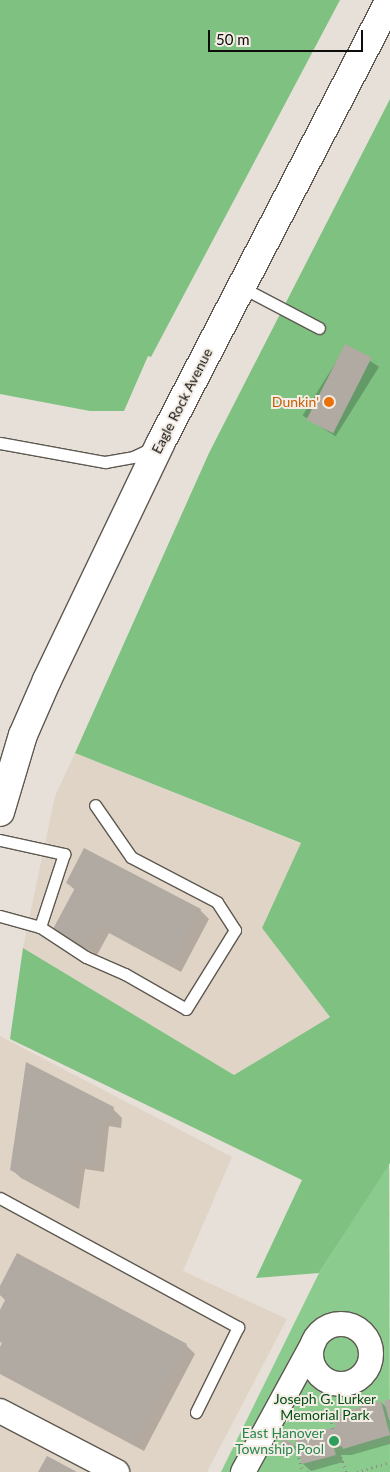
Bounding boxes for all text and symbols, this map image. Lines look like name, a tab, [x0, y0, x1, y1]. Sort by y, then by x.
scale bar	[210, 20, 365, 52]
text: 50 m	[216, 30, 250, 48]
street label: Eagle Rock Avenue	[148, 345, 216, 457]
place label: Dunkin'	[272, 394, 319, 410]
marker: Dunkin'	[323, 396, 335, 408]
park label: Joseph G. Lurker Memorial Park	[274, 1391, 376, 1424]
place label: East Hanover Township Pool	[235, 1425, 324, 1458]
marker: East Hanover Township Pool	[328, 1435, 340, 1447]

